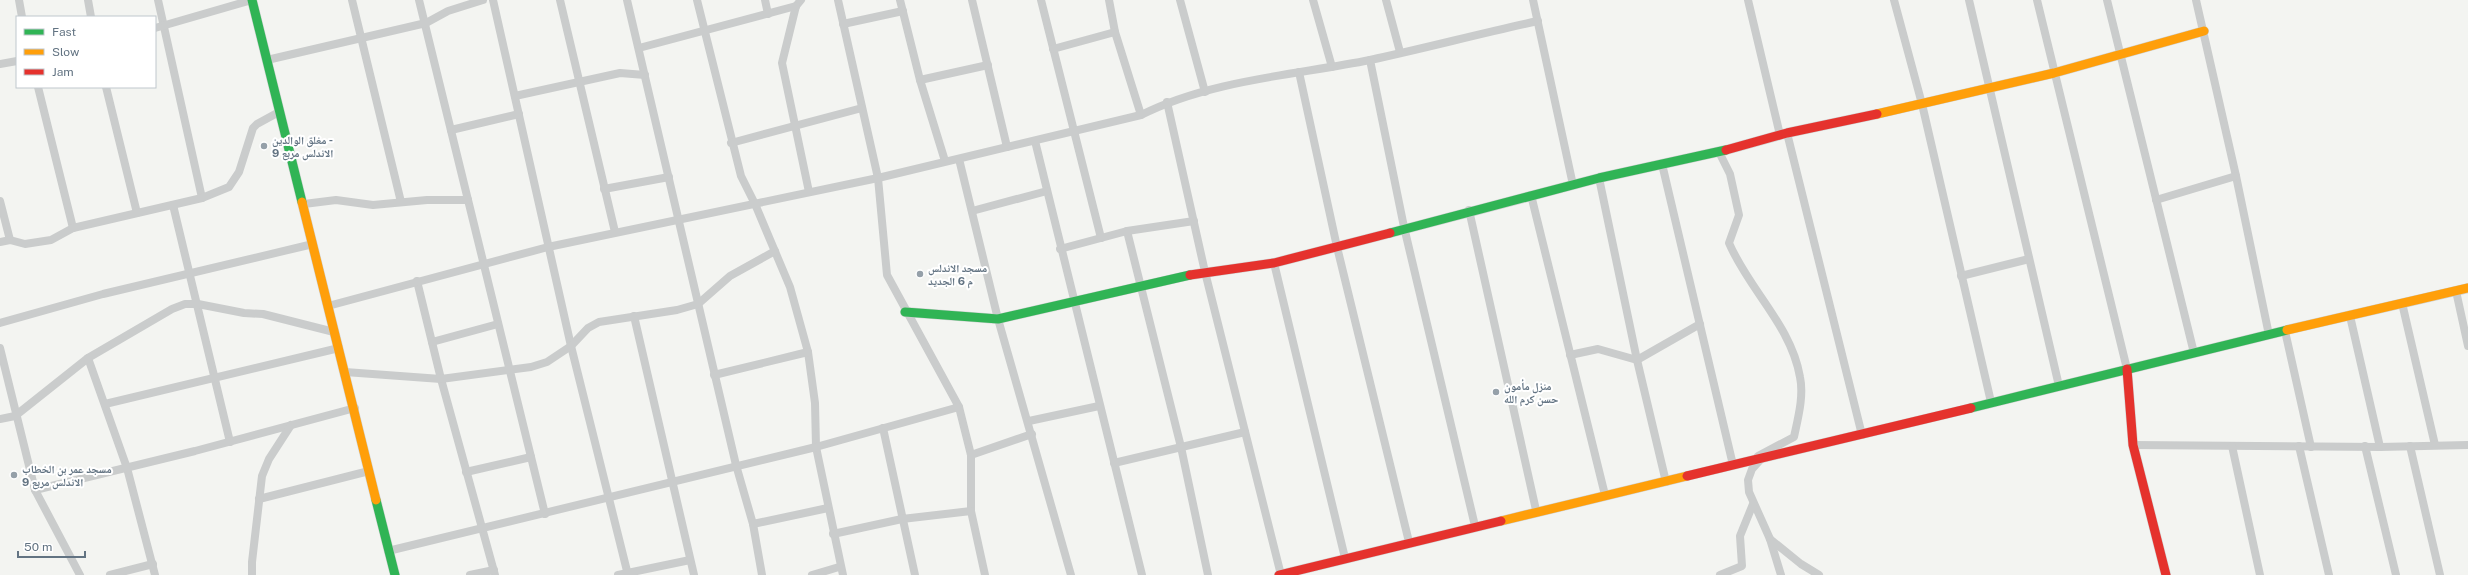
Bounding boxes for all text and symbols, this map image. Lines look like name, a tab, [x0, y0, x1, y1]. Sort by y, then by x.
legend	[16, 16, 156, 88]
text: Fast	[52, 25, 77, 39]
text: Slow	[52, 45, 80, 59]
text: Jam	[52, 65, 74, 79]
place label: مغلق الوالدين - الاندلس مربع 9	[272, 134, 333, 161]
marker: مغلق الوالدين - الاندلس مربع 9	[259, 141, 269, 151]
place label: مسجد الاندلس م 6 الجديد	[928, 262, 987, 289]
marker: مسجد الاندلس م 6 الجديد	[915, 269, 925, 279]
place label: منزل مأمون حسن كرم الله	[1504, 379, 1558, 407]
marker: منزل مأمون حسن كرم الله	[1491, 387, 1501, 397]
place label: مسجد عمر بن الخطاب الاندلس مربع 9	[22, 463, 112, 490]
marker: مسجد عمر بن الخطاب الاندلس مربع 9	[9, 470, 19, 480]
scale bar	[18, 533, 85, 559]
text: 50 m	[24, 540, 52, 554]

